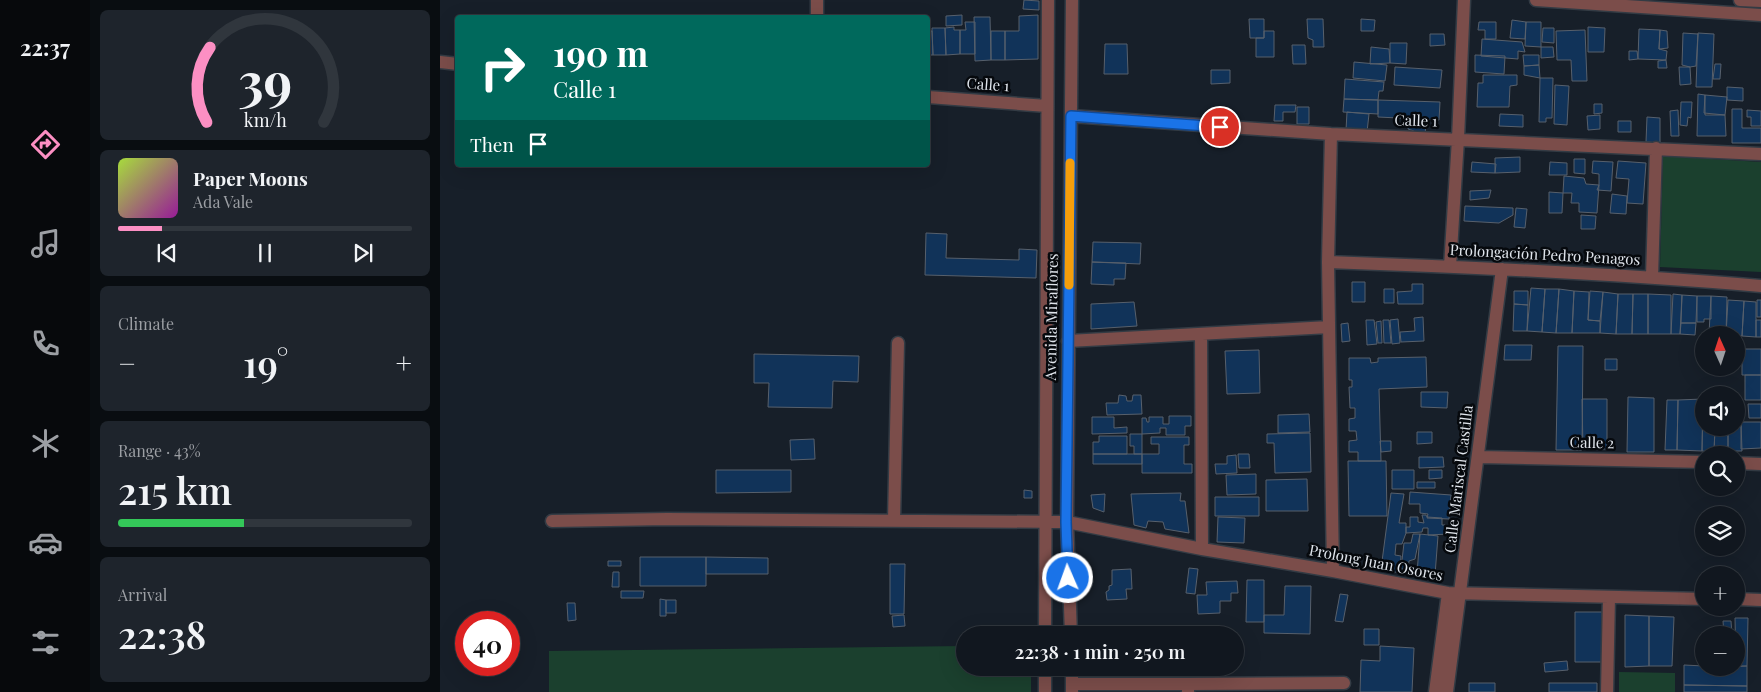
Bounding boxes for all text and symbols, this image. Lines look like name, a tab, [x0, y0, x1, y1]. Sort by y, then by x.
text: 190 m	[553, 29, 648, 76]
text: 22:37	[20, 32, 70, 62]
icon: right	[470, 35, 535, 100]
text: 39	[238, 45, 292, 114]
street label: Calle 1	[966, 73, 1011, 96]
text: Calle 1	[553, 74, 616, 104]
pin	[1199, 106, 1241, 148]
text: km/h	[244, 108, 287, 131]
street label: Calle 1	[1394, 109, 1438, 131]
icon: arrive	[1206, 113, 1234, 141]
icon: directions	[28, 127, 63, 162]
icon: arrive	[524, 130, 552, 158]
text: Then	[470, 131, 514, 157]
text: Paper Moons	[193, 165, 308, 191]
text: Ada Vale	[193, 191, 253, 212]
icon: music	[28, 226, 63, 261]
icon: previous	[153, 239, 181, 267]
icon: pause	[251, 239, 279, 267]
icon: next	[349, 239, 377, 267]
street label: Prolongación Pedro Penagos	[1449, 239, 1641, 269]
street label: Avenida Miraflores	[1040, 253, 1062, 382]
text: Climate	[118, 313, 174, 334]
icon: phone	[28, 326, 63, 361]
north arrow	[1695, 326, 1745, 376]
map controls	[1695, 326, 1745, 676]
text: 19°	[243, 337, 289, 388]
text: −	[118, 344, 136, 381]
text: +	[396, 344, 412, 381]
button: sound	[1695, 386, 1745, 436]
street label: Calle Mariscal Castilla	[1439, 403, 1477, 554]
icon: climate	[28, 426, 63, 461]
street label: Calle 2	[1569, 432, 1615, 452]
text: Range · 43%	[118, 440, 201, 461]
button: search	[1695, 446, 1745, 496]
text: 215 km	[118, 464, 232, 515]
button: layers	[1695, 506, 1745, 556]
icon: car	[28, 525, 63, 560]
street label: Prolong Juan Osores	[1307, 539, 1445, 585]
position arrow	[1041, 551, 1093, 603]
button: +	[1695, 566, 1745, 616]
text: Arrival	[118, 584, 167, 605]
text: 22:38	[118, 608, 206, 659]
speed limit sign: 40	[455, 611, 520, 676]
icon: filters	[28, 625, 63, 660]
button: −	[1695, 626, 1745, 676]
text: 22:38 · 1 min · 250 m	[1015, 638, 1185, 664]

